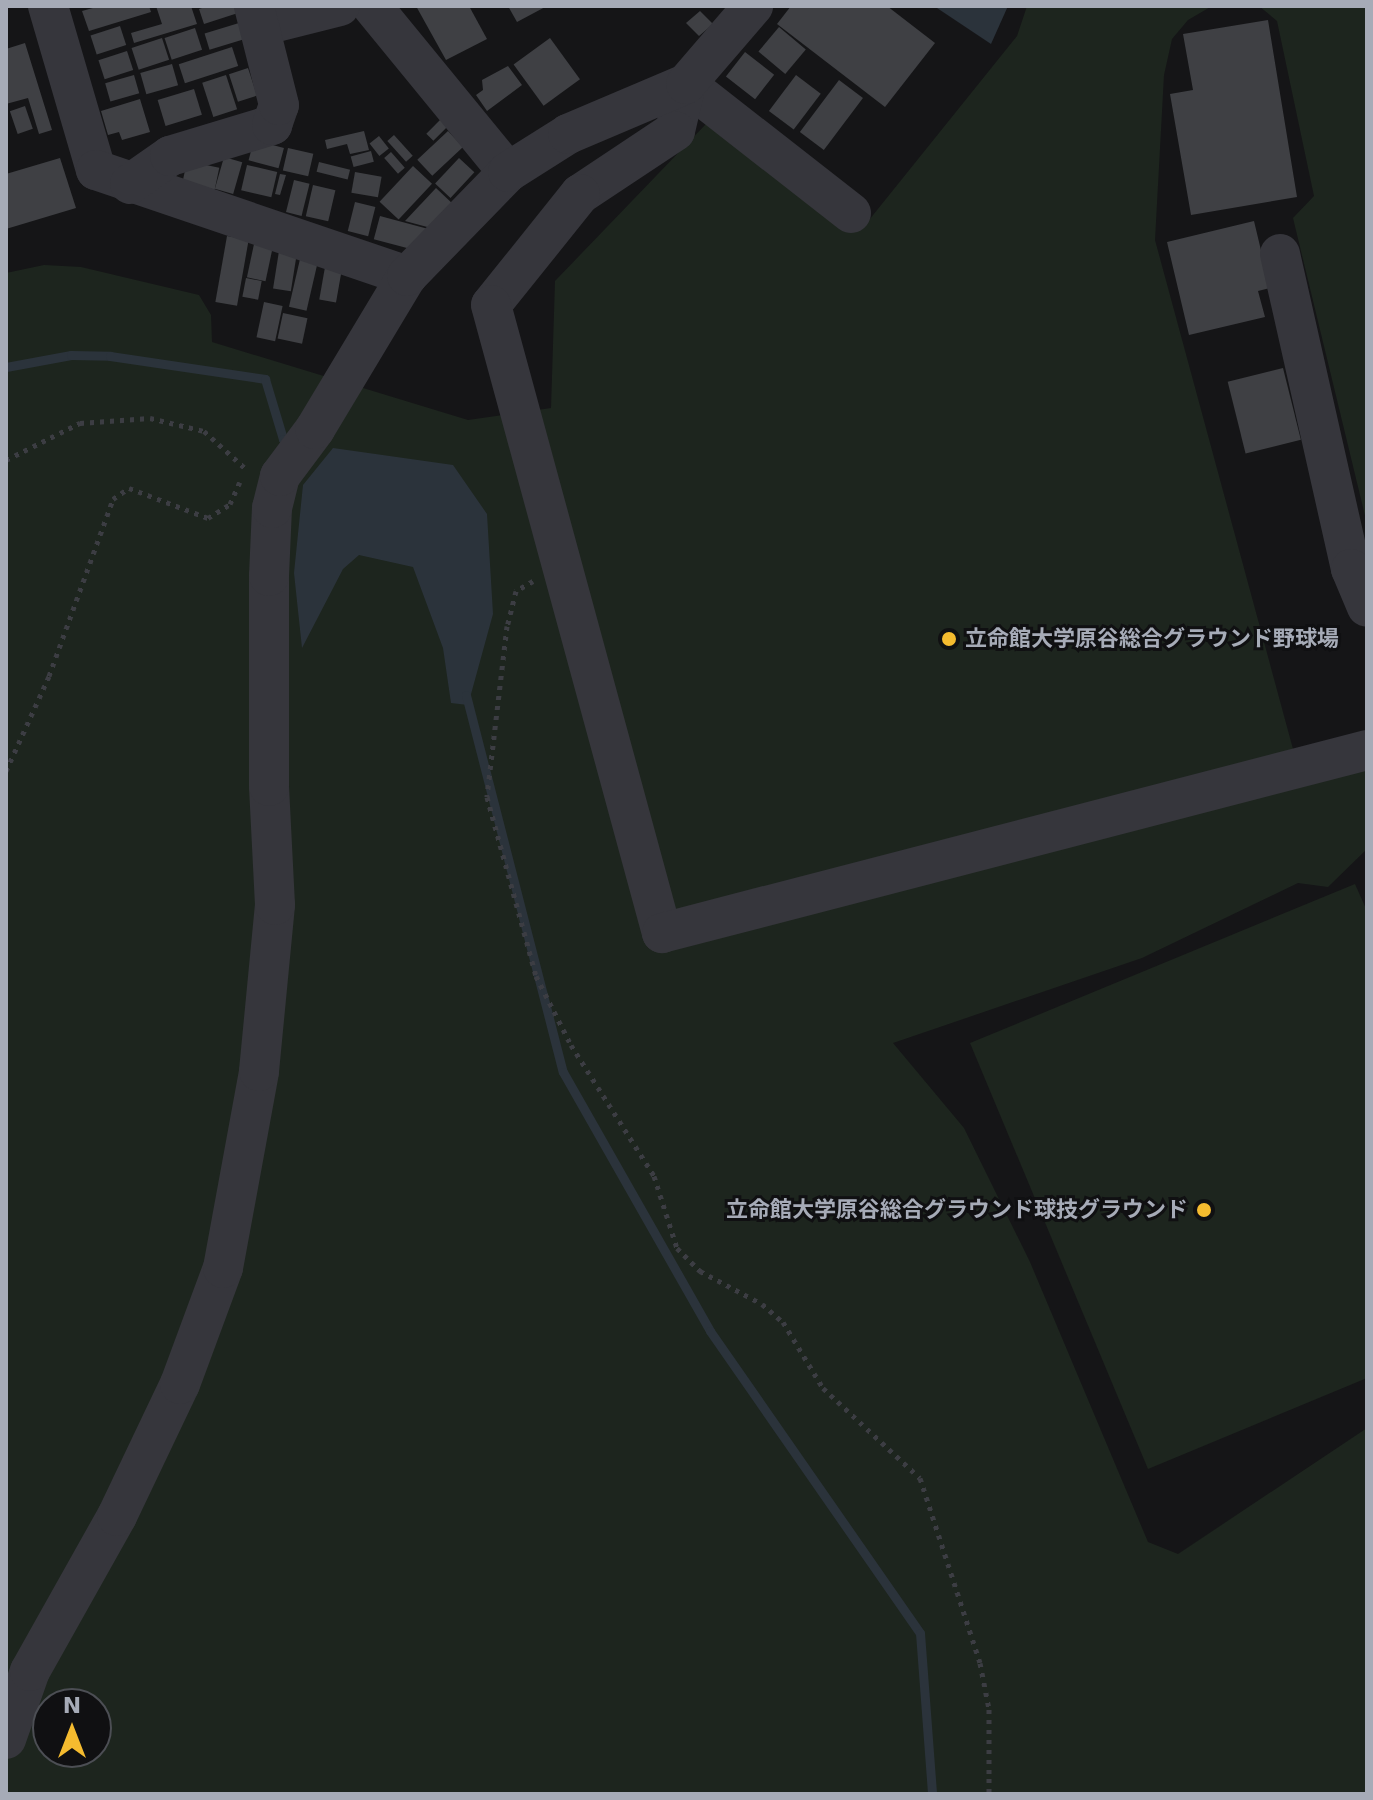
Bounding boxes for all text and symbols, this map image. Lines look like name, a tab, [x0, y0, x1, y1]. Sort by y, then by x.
place label: 立命館大学原谷総合グラウンド野球場	[965, 626, 1339, 652]
marker: 立命館大学原谷総合グラウンド野球場	[940, 630, 958, 648]
place label: 立命館大学原谷総合グラウンド球技グラウンド	[726, 1197, 1188, 1223]
marker: 立命館大学原谷総合グラウンド球技グラウンド	[1195, 1201, 1213, 1219]
north arrow	[32, 1688, 112, 1768]
text: N	[63, 1693, 81, 1718]

